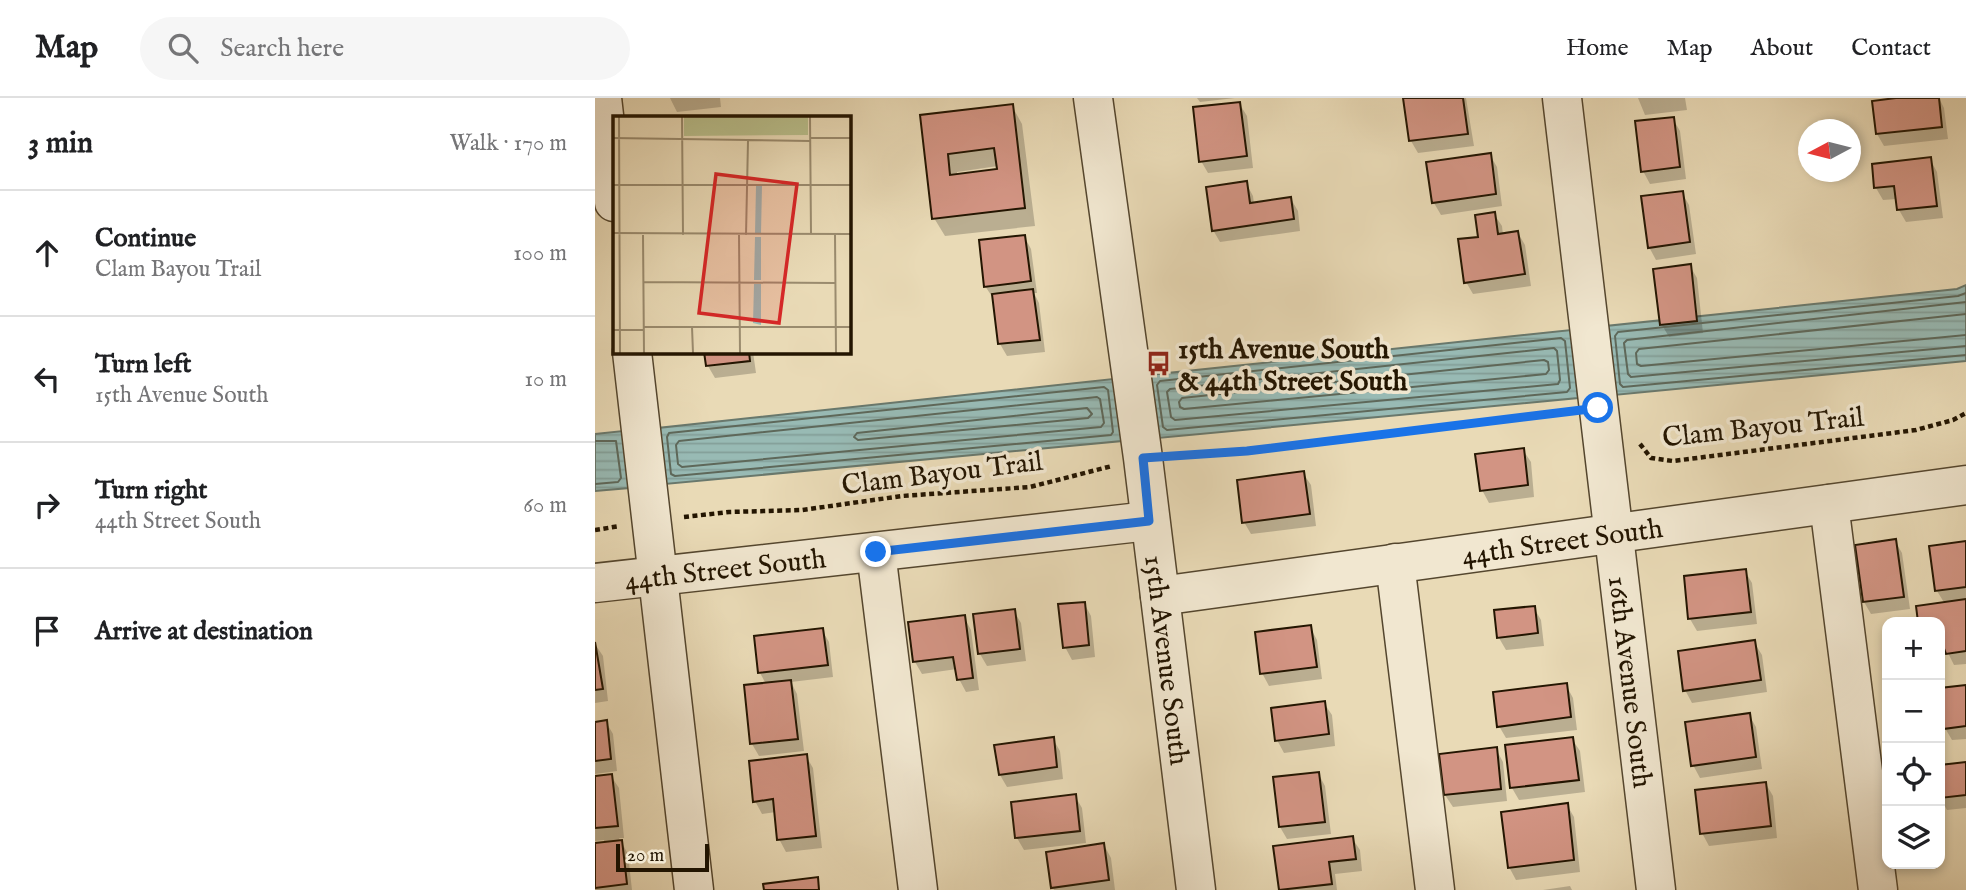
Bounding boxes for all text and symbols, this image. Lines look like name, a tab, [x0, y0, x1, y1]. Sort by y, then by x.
search box	[140, 17, 630, 80]
text: Map	[35, 27, 98, 69]
icon: search	[164, 29, 202, 67]
text: Search here	[220, 32, 344, 65]
text: Home	[1566, 33, 1629, 64]
text: Map	[1667, 33, 1713, 64]
text: About	[1751, 33, 1813, 64]
text: Contact	[1851, 33, 1931, 64]
inset map	[613, 116, 851, 354]
north arrow	[1798, 119, 1861, 182]
text: 3 min	[28, 125, 93, 163]
text: Walk · 170 m	[449, 129, 567, 158]
text: Continue	[95, 222, 196, 255]
icon: ahead	[28, 234, 66, 272]
text: 100 m	[513, 239, 567, 268]
text: Clam Bayou Trail	[95, 255, 261, 284]
place label: 15th Avenue South & 44th Street South	[1178, 333, 1408, 400]
text: Turn left	[95, 348, 192, 381]
bus stop icon: 15th Avenue South & 44th Street South	[1144, 350, 1172, 378]
icon: left	[28, 360, 66, 398]
text: 10 m	[524, 365, 567, 394]
text: 15th Avenue South	[95, 381, 269, 410]
route start	[1582, 392, 1613, 423]
street label: Clam Bayou Trail	[1661, 400, 1866, 456]
street label: Clam Bayou Trail	[840, 445, 1045, 504]
text: Turn right	[95, 474, 208, 507]
icon: right	[28, 486, 66, 524]
text: 60 m	[523, 491, 567, 520]
text: 44th Street South	[95, 507, 261, 536]
street label: 44th Street South	[1460, 512, 1665, 574]
route end	[860, 536, 891, 567]
street label: 44th Street South	[623, 542, 828, 600]
street label: 15th Avenue South	[1135, 553, 1196, 767]
street label: 16th Avenue South	[1599, 574, 1659, 790]
icon: arrive	[28, 612, 66, 650]
text: Arrive at destination	[95, 615, 313, 648]
map controls	[1882, 617, 1945, 869]
button: +	[1882, 617, 1945, 680]
button: −	[1882, 680, 1945, 743]
button: locate	[1882, 743, 1945, 806]
button: layers	[1882, 806, 1945, 869]
scale bar	[616, 841, 709, 873]
text: 20 m	[627, 844, 664, 868]

